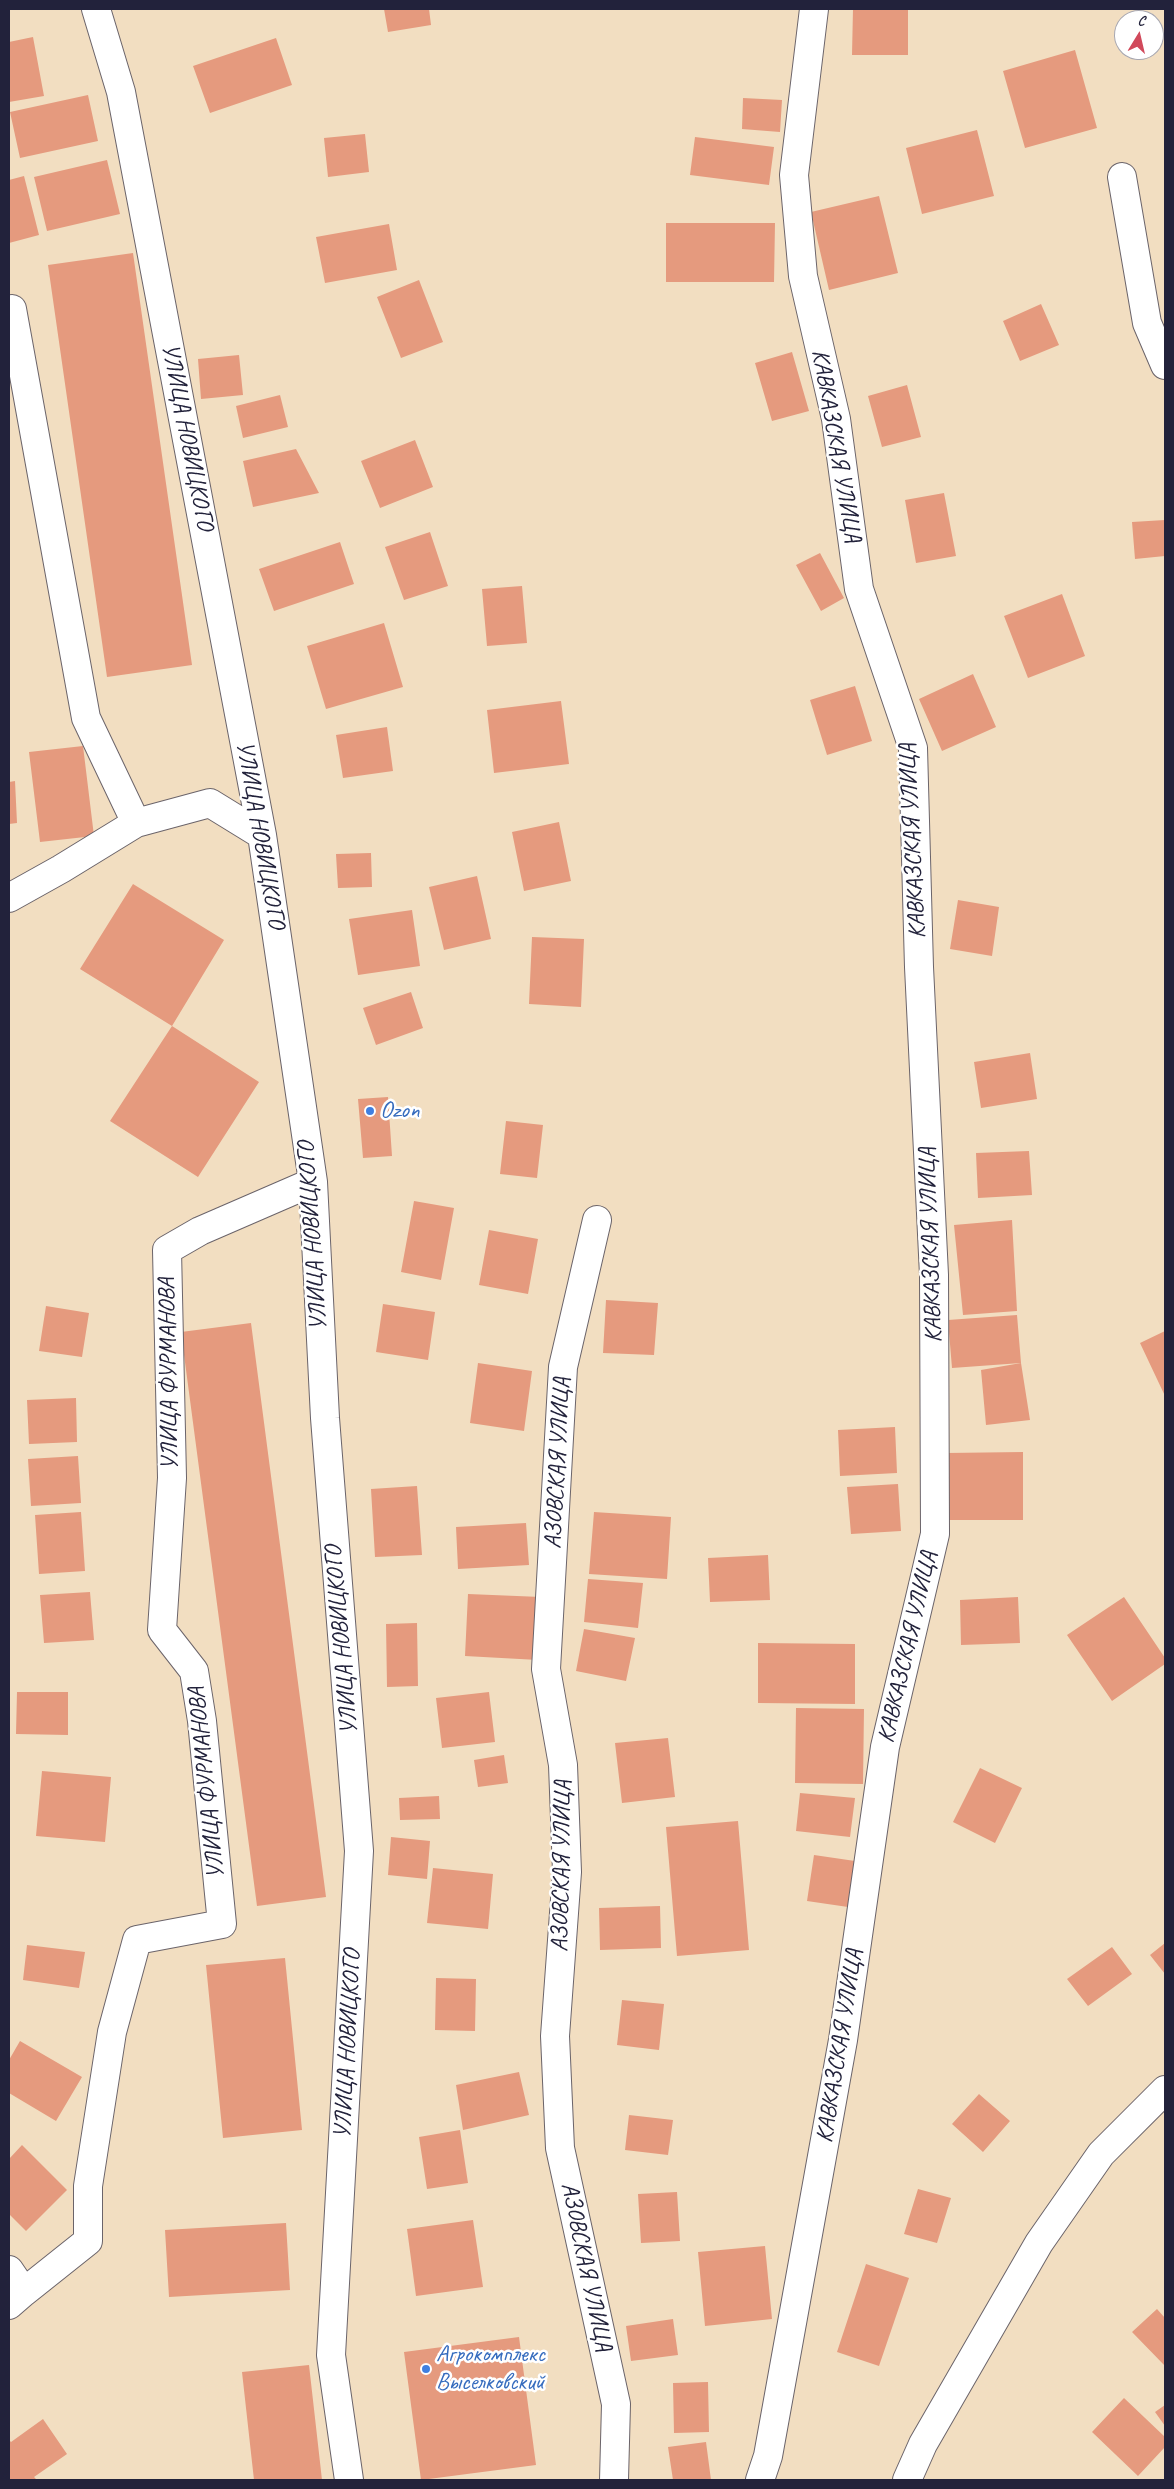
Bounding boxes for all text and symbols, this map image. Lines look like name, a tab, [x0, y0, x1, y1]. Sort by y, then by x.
north arrow	[1114, 10, 1164, 60]
text: С	[1137, 12, 1146, 30]
street label: УЛИЦА НОВИЦКОГО	[155, 341, 219, 533]
street label: КАВКАЗСКАЯ УЛИЦА	[805, 347, 867, 545]
street label: УЛИЦА НОВИЦКОГО	[229, 739, 291, 931]
street label: КАВКАЗСКАЯ УЛИЦА	[894, 743, 932, 939]
place label: Ozon	[380, 1097, 419, 1125]
marker: Ozon	[364, 1105, 376, 1117]
street label: УЛИЦА НОВИЦКОГО	[292, 1141, 334, 1331]
street label: КАВКАЗСКАЯ УЛИЦА	[913, 1147, 949, 1343]
street label: УЛИЦА ФУРМАНОВА	[153, 1278, 185, 1470]
street label: АЗОВСКАЯ УЛИЦА	[539, 1377, 577, 1549]
street label: УЛИЦА НОВИЦКОГО	[319, 1544, 365, 1736]
street label: КАВКАЗСКАЯ УЛИЦА	[872, 1549, 944, 1745]
street label: УЛИЦА ФУРМАНОВА	[183, 1686, 231, 1880]
street label: АЗОВСКАЯ УЛИЦА	[546, 1780, 578, 1952]
street label: КАВКАЗСКАЯ УЛИЦА	[810, 1947, 870, 2145]
street label: УЛИЦА НОВИЦКОГО	[329, 1949, 367, 2139]
street label: АЗОВСКАЯ УЛИЦА	[554, 2180, 618, 2354]
place label: Агрокомплекс Выселковский	[436, 2341, 545, 2397]
marker: Агрокомплекс Выселковский	[420, 2363, 432, 2375]

